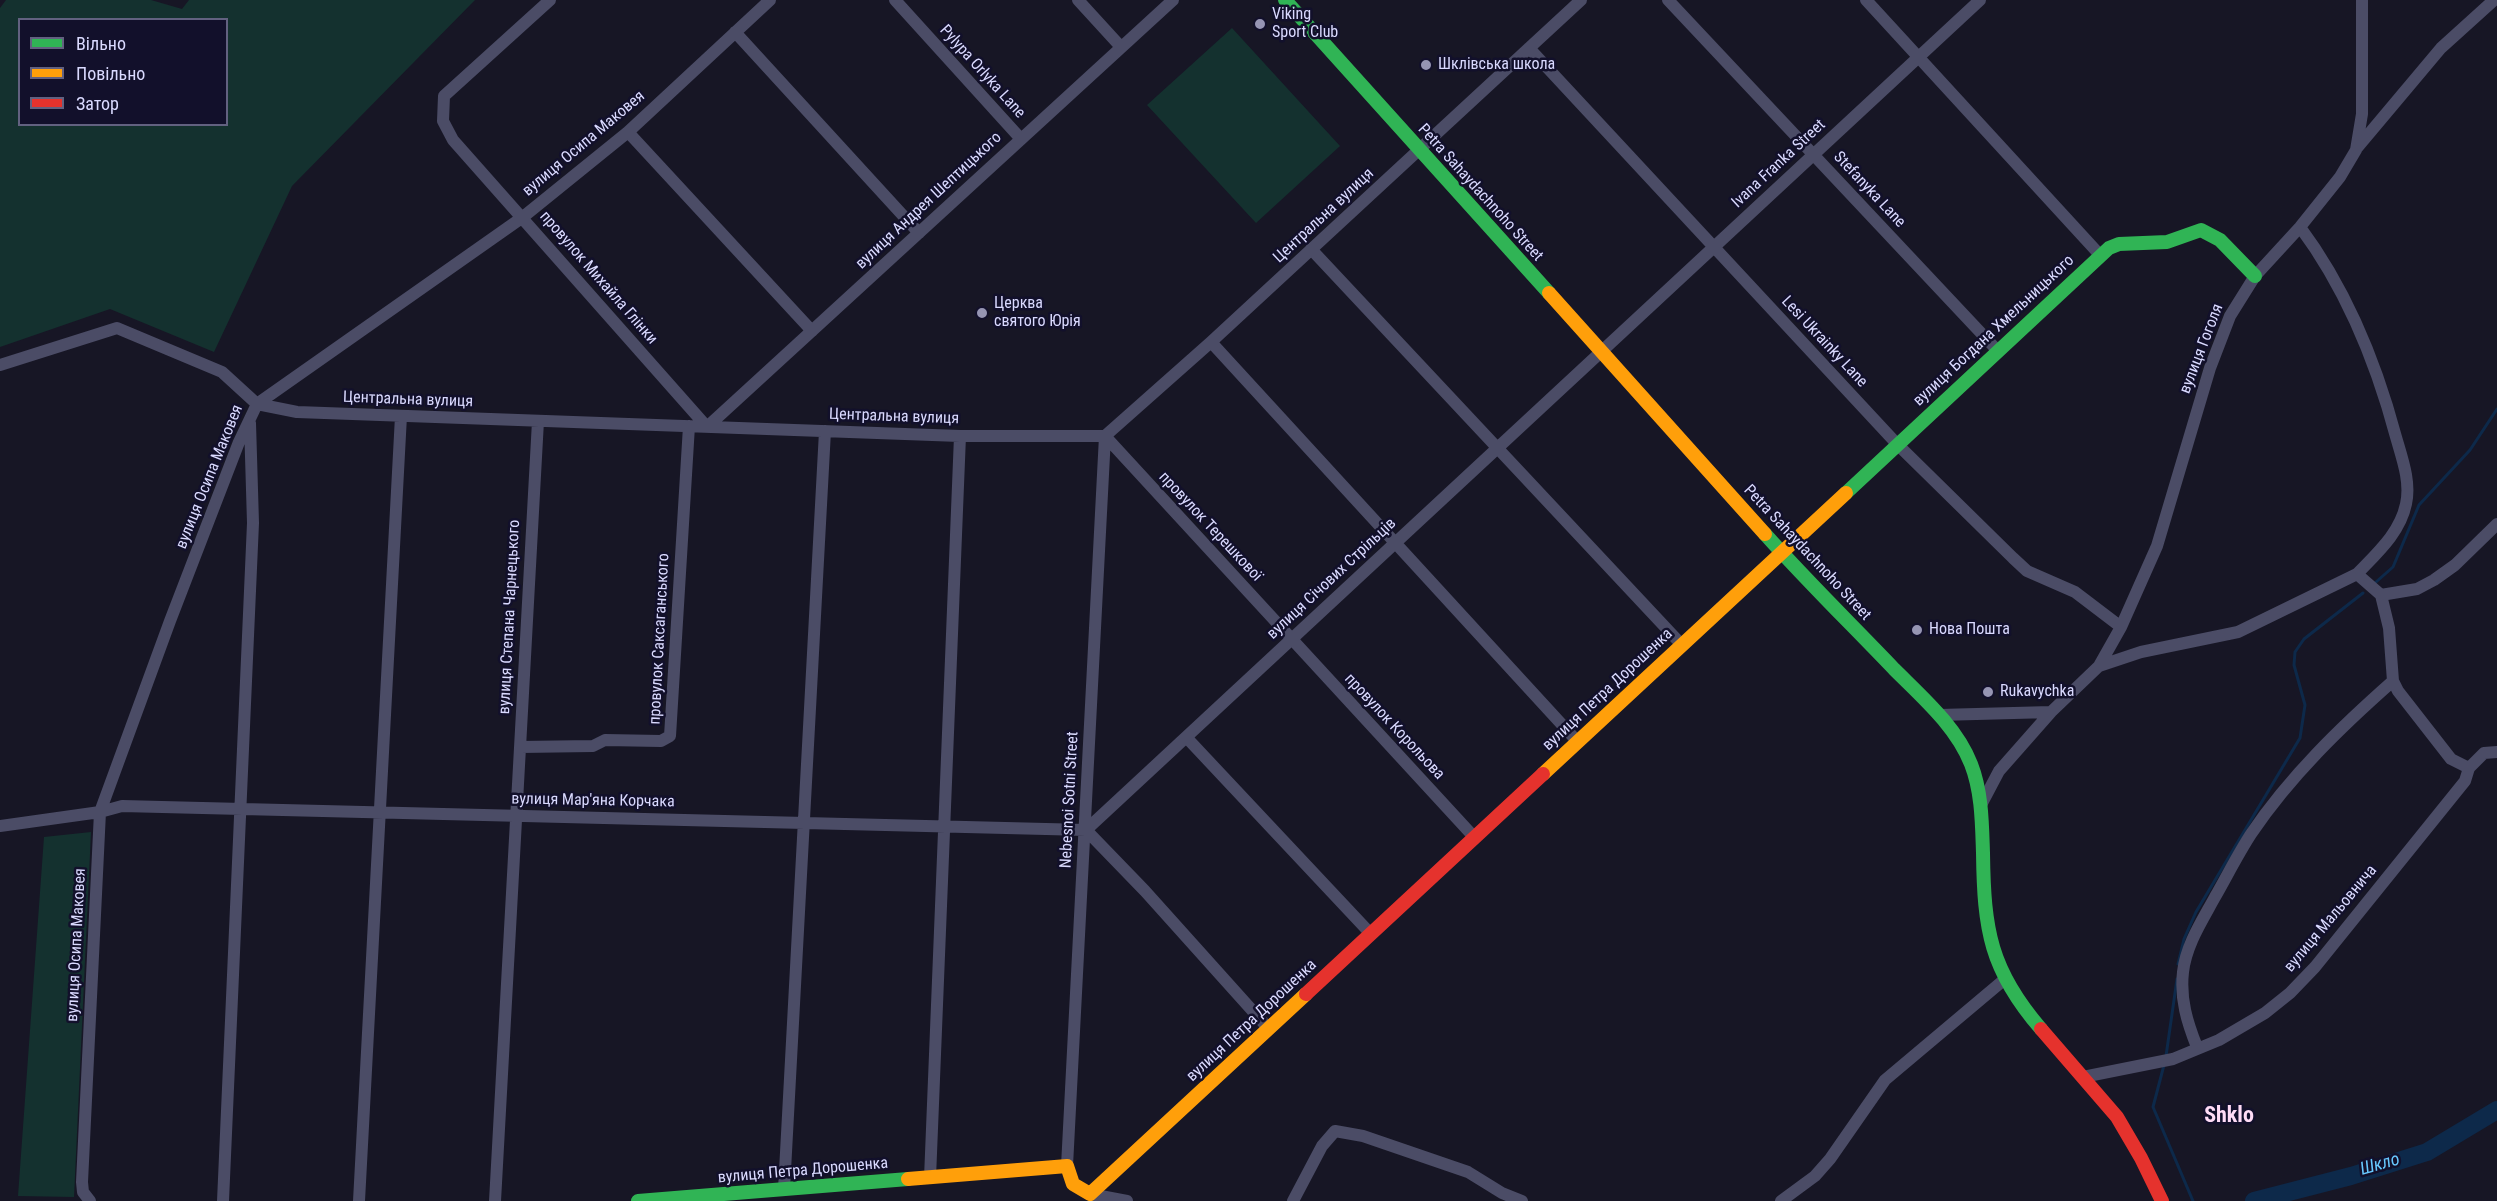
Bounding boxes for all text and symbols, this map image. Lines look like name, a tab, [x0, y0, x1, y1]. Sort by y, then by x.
place label: Viking Sport Club	[1272, 5, 1338, 43]
marker: Viking Sport Club	[1253, 17, 1267, 31]
legend	[18, 18, 228, 126]
street label: Pylypa Orlyka Lane	[935, 21, 1029, 123]
text: Вільно	[76, 33, 126, 54]
place label: Шклівська школа	[1438, 55, 1555, 75]
marker: Шклівська школа	[1419, 58, 1433, 72]
text: Повільно	[76, 63, 145, 84]
street label: вулиця Осипа Маковея	[519, 87, 649, 201]
text: Затор	[76, 93, 119, 114]
street label: Ivana Franka Street	[1728, 116, 1830, 212]
street label: Petra Sahaydachnoho Street	[1413, 120, 1547, 266]
street label: вулиця Андрея Шептицького	[852, 128, 1006, 274]
street label: Stefanyka Lane	[1829, 148, 1909, 232]
street label: Центральна вулиця	[1270, 165, 1378, 267]
street label: провулок Михайла Глінки	[535, 207, 661, 349]
street label: вулиця Богдана Хмельницького	[1910, 251, 2078, 411]
street label: Lesi Ukrainky Lane	[1777, 292, 1871, 392]
place label: Церква святого Юрія	[994, 294, 1081, 332]
street label: вулиця Гоголя	[2176, 301, 2228, 397]
marker: Церква святого Юрія	[975, 306, 989, 320]
street label: Центральна вулиця	[343, 388, 473, 412]
street label: вулиця Осипа Маковея	[172, 402, 248, 552]
street label: Центральна вулиця	[829, 405, 959, 429]
street label: провулок Терешкової	[1154, 468, 1266, 586]
street label: Petra Sahaydachnoho Street	[1739, 481, 1875, 625]
street label: вулиця Січових Стрільців	[1264, 514, 1400, 644]
street label: вулиця Степана Чарнецького	[495, 519, 525, 715]
street label: провулок Саксаганського	[646, 553, 674, 725]
place label: Нова Пошта	[1929, 620, 2010, 640]
marker: Нова Пошта	[1910, 623, 1924, 637]
street label: вулиця Петра Дорошенка	[1539, 625, 1677, 755]
street label: провулок Корольова	[1340, 670, 1448, 784]
place label: Rukavychka	[2000, 682, 2074, 702]
marker: Rukavychka	[1981, 685, 1995, 699]
street label: Nebesnoi Sotni Street	[1057, 731, 1083, 869]
street label: вулиця Мар'яна Корчака	[511, 790, 675, 812]
street label: вулиця Мальовнича	[2281, 862, 2381, 976]
street label: вулиця Осипа Маковея	[63, 868, 91, 1022]
street label: вулиця Петра Дорошенка	[1183, 956, 1321, 1086]
district label: Shklo	[2204, 1103, 2254, 1129]
water label: Шкло	[2358, 1149, 2402, 1181]
street label: вулиця Петра Дорошенка	[717, 1154, 889, 1188]

